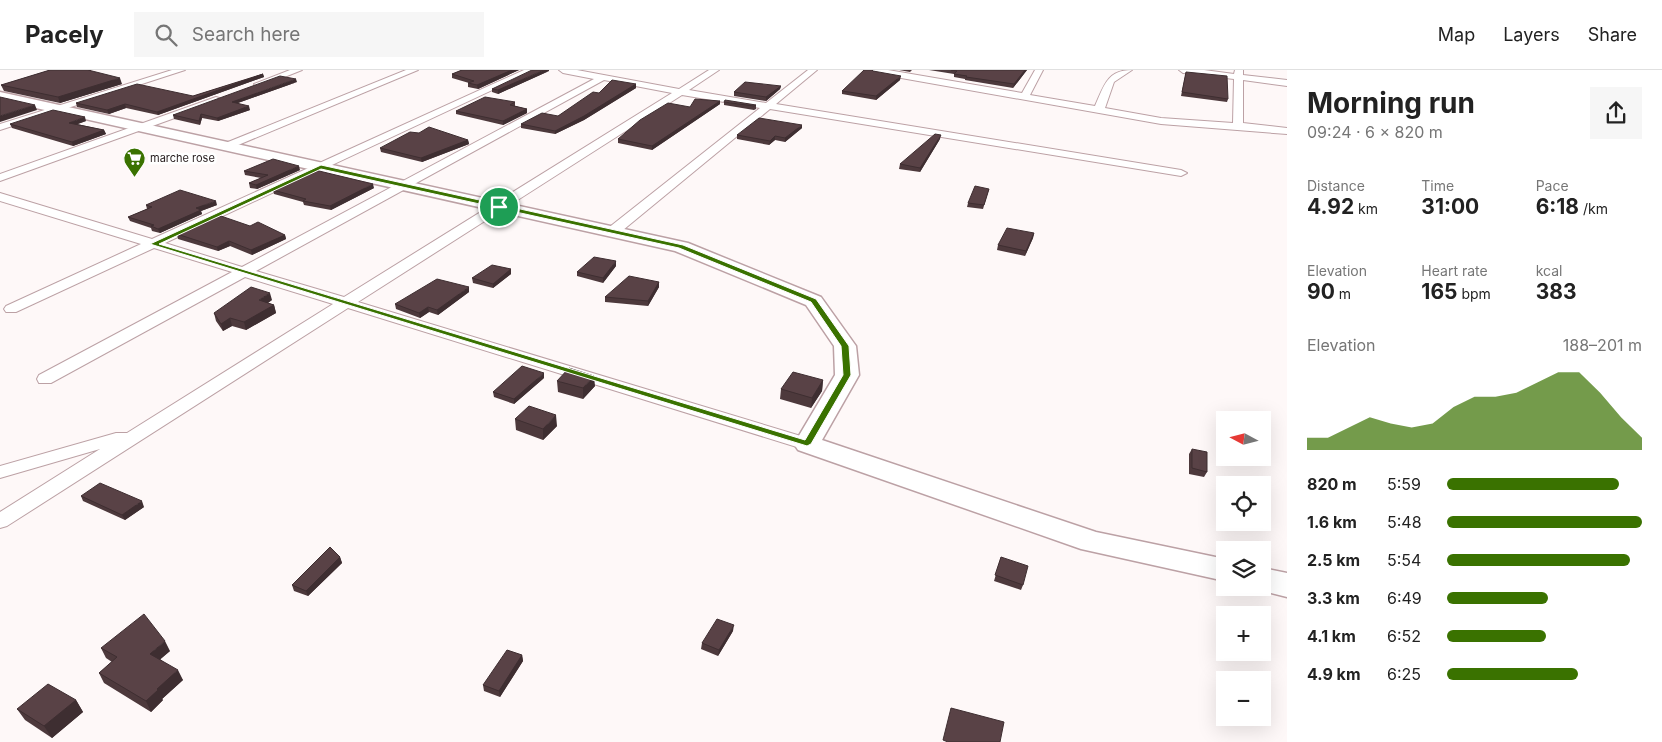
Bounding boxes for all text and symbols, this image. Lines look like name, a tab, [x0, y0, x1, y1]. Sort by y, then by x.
search box	[134, 12, 484, 57]
text: Pacely	[25, 20, 104, 49]
icon: search	[152, 21, 180, 49]
text: Search here	[192, 23, 300, 46]
text: Map	[1438, 24, 1475, 45]
text: Layers	[1503, 24, 1560, 45]
text: Share	[1588, 24, 1637, 45]
text: Morning run	[1307, 86, 1475, 120]
button: share	[1590, 87, 1642, 139]
text: 09:24 · 6 × 820 m	[1307, 122, 1443, 142]
supermarket icon: marche rose	[122, 146, 146, 177]
place label: marche rose	[150, 151, 215, 165]
text: Distance	[1307, 177, 1365, 194]
text: Time	[1421, 177, 1454, 194]
text: Pace	[1536, 177, 1569, 194]
pin	[478, 186, 520, 228]
icon: arrive	[485, 193, 513, 221]
text: 4.92	[1307, 194, 1354, 219]
text: 31:00	[1421, 194, 1479, 219]
text: 6:18	[1536, 194, 1579, 219]
text: km	[1354, 200, 1378, 217]
text: /km	[1579, 200, 1608, 217]
text: Elevation	[1307, 262, 1367, 279]
text: Heart rate	[1421, 262, 1488, 279]
text: kcal	[1536, 262, 1562, 279]
text: 90	[1307, 279, 1335, 304]
text: 165	[1421, 279, 1457, 304]
text: 383	[1536, 279, 1576, 304]
text: m	[1335, 285, 1351, 302]
text: bpm	[1457, 285, 1491, 302]
text: Elevation	[1307, 335, 1376, 355]
text: 188–201 m	[1563, 335, 1642, 355]
north arrow	[1216, 411, 1271, 466]
map controls	[1216, 411, 1271, 726]
text: 820 m	[1307, 474, 1357, 494]
text: 5:59	[1387, 474, 1421, 494]
button: locate	[1216, 476, 1271, 531]
text: 1.6 km	[1307, 512, 1357, 532]
text: 5:48	[1387, 512, 1422, 532]
button: layers	[1216, 541, 1271, 596]
text: 2.5 km	[1307, 550, 1360, 570]
text: 5:54	[1387, 550, 1421, 570]
text: 3.3 km	[1307, 588, 1360, 608]
text: 6:49	[1387, 588, 1422, 608]
button: +	[1216, 606, 1271, 661]
text: 4.1 km	[1307, 626, 1356, 646]
text: 6:52	[1387, 626, 1421, 646]
text: 4.9 km	[1307, 664, 1360, 684]
text: 6:25	[1387, 664, 1421, 684]
button: −	[1216, 671, 1271, 726]

